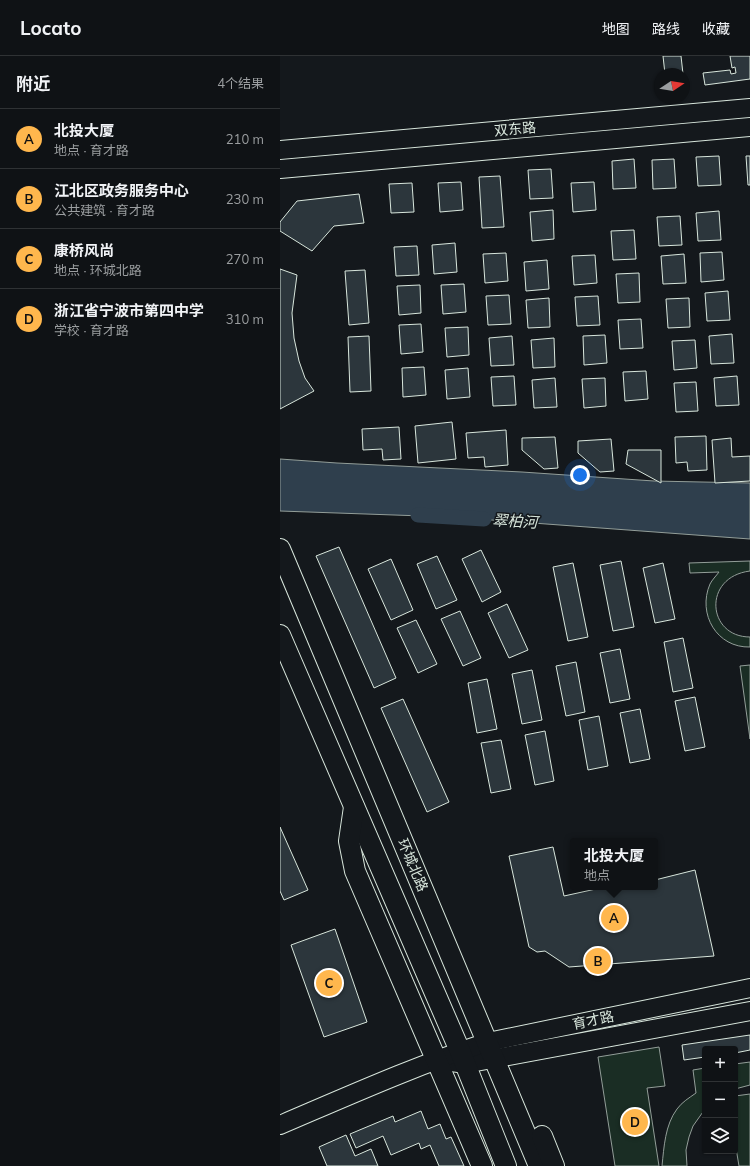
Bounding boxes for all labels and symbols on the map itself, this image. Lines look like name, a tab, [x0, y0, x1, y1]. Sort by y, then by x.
north arrow	[654, 68, 690, 104]
street label: 双东路	[493, 118, 537, 140]
your location	[570, 465, 590, 485]
water label: 翠柏河	[492, 510, 541, 532]
street label: 环城北路	[394, 836, 432, 894]
pin: A	[601, 903, 627, 933]
pin: B	[585, 946, 611, 976]
pin: C	[316, 968, 342, 998]
street label: 育才路	[571, 1007, 615, 1033]
pin: D	[622, 1107, 648, 1137]

